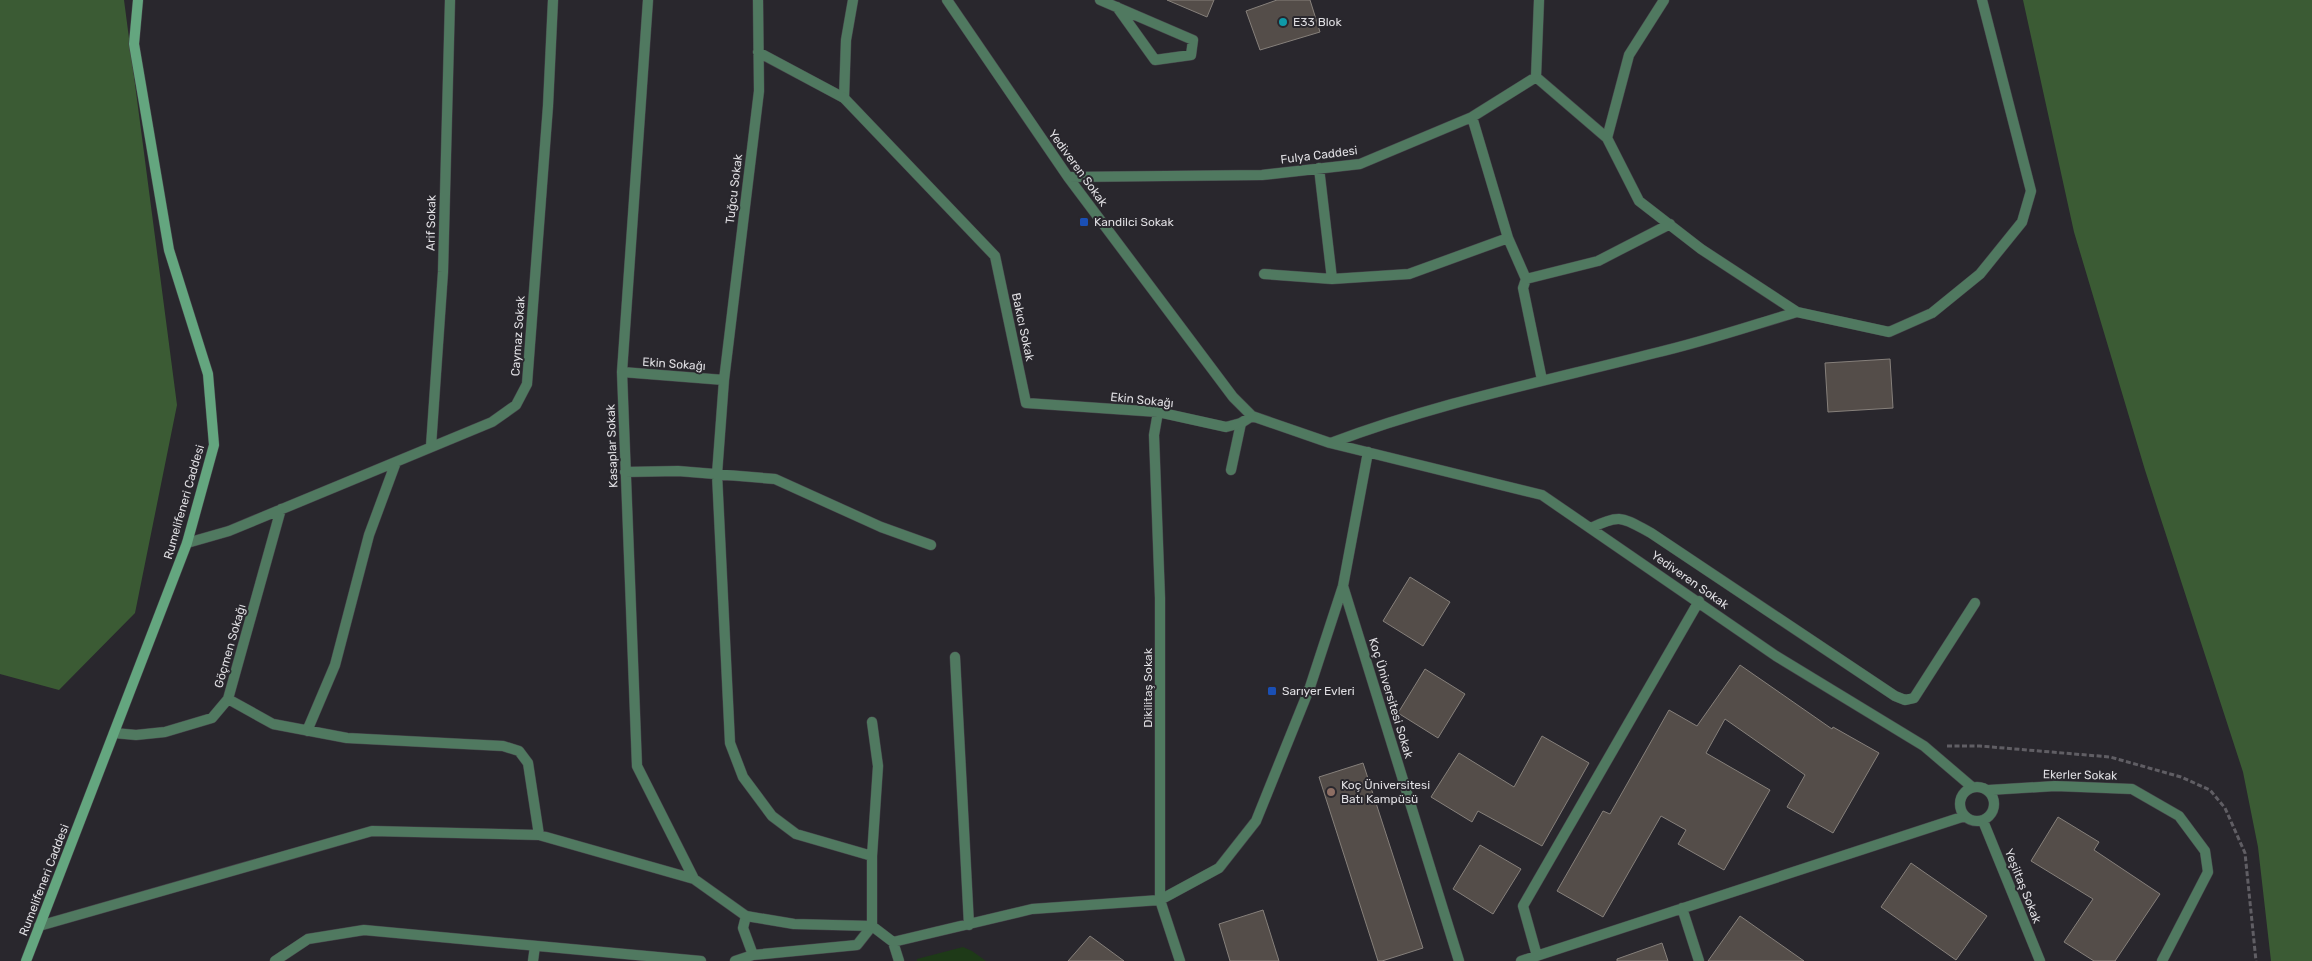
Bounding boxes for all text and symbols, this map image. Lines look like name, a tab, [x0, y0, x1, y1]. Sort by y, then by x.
place label: E33 Blok	[1293, 15, 1342, 29]
marker: E33 Blok	[1277, 16, 1289, 28]
street label: Yediveren Sokak	[1046, 127, 1111, 210]
street label: Fulya Caddesi	[1280, 143, 1358, 167]
street label: Tuğcu Sokak	[723, 152, 745, 225]
street label: Arif Sokak	[424, 194, 439, 251]
place label: Kandilci Sokak	[1094, 215, 1174, 229]
marker: Kandilci Sokak	[1078, 216, 1090, 228]
street label: Bakıcı Sokak	[1009, 292, 1037, 363]
street label: Caymaz Sokak	[508, 294, 528, 377]
street label: Ekin Sokağı	[642, 355, 706, 373]
street label: Ekin Sokağı	[1110, 390, 1174, 410]
street label: Kasaplar Sokak	[604, 403, 620, 488]
street label: Rumelifeneri Caddesi	[161, 443, 207, 561]
street label: Yediveren Sokak	[1649, 548, 1732, 612]
street label: Göçmen Sokağı	[211, 602, 249, 689]
street label: Koç Üniversitesi Sokak	[1366, 636, 1416, 761]
street label: Dikilitaş Sokak	[1141, 647, 1155, 728]
place label: Sarıyer Evleri	[1282, 684, 1355, 698]
marker: Sarıyer Evleri	[1266, 685, 1278, 697]
street label: Ekerler Sokak	[2043, 767, 2118, 783]
place label: Koç Üniversitesi Batı Kampüsü	[1341, 778, 1430, 806]
marker: Koç Üniversitesi Batı Kampüsü	[1325, 786, 1337, 798]
street label: Rumelifeneri Caddesi	[16, 822, 72, 938]
street label: Yeşiltaş Sokak	[2002, 847, 2045, 926]

